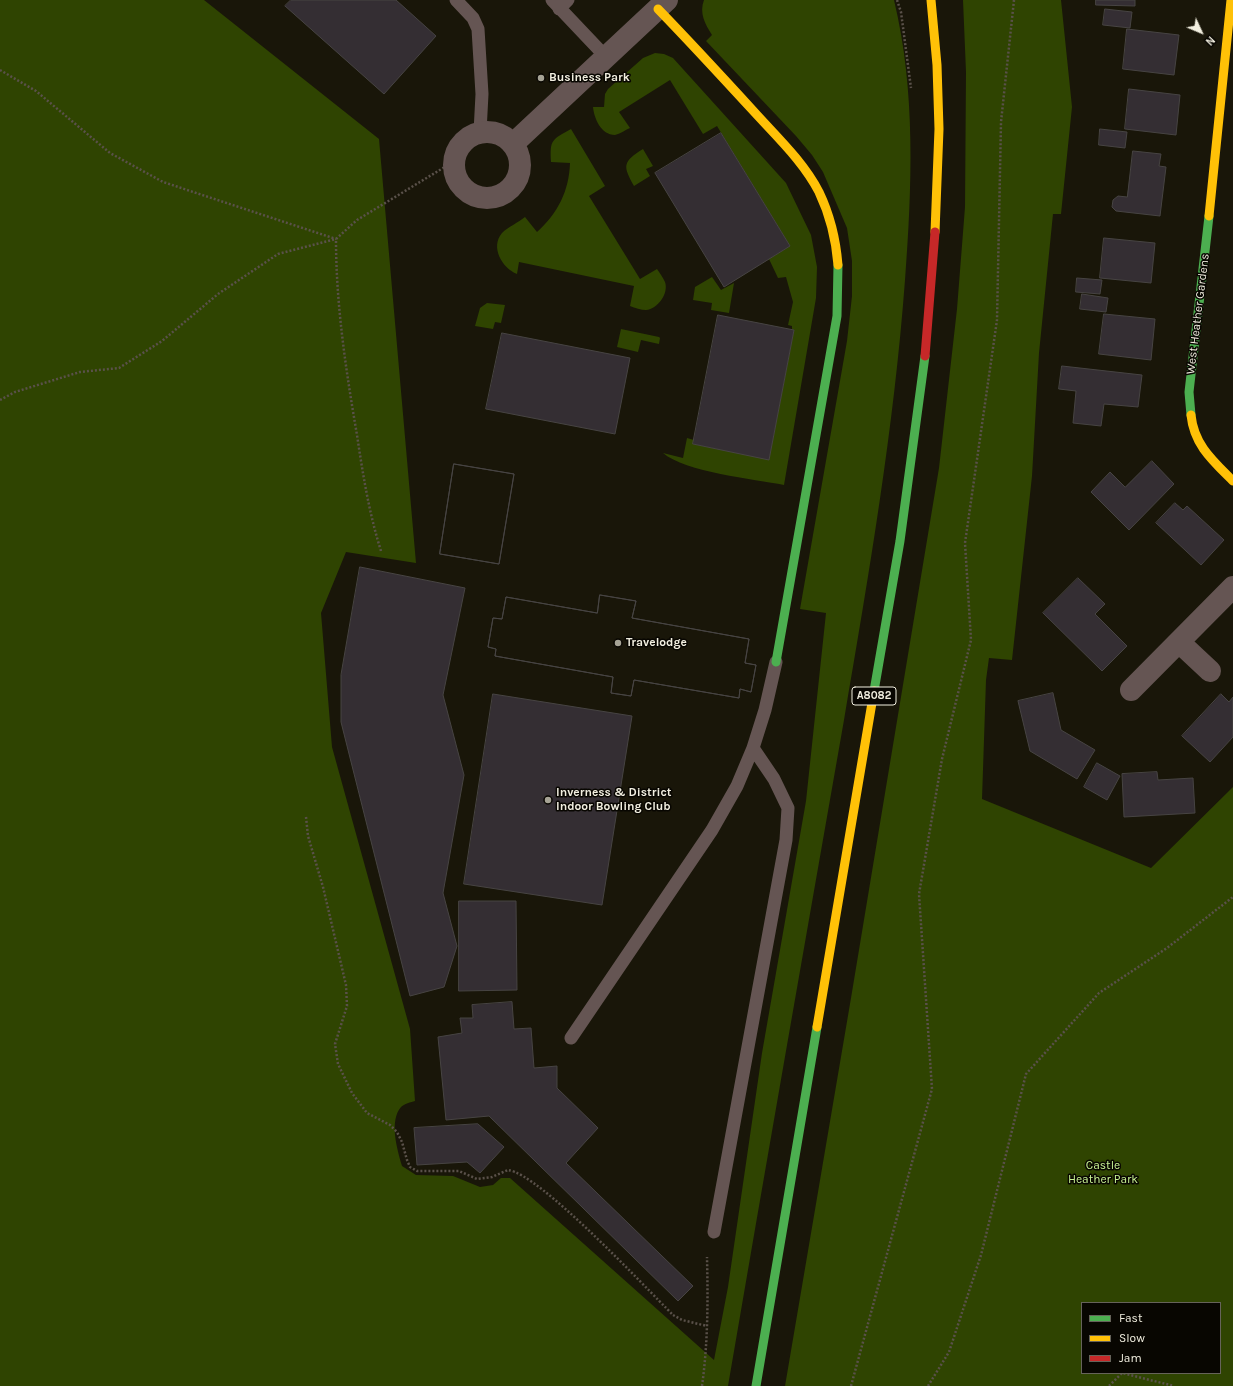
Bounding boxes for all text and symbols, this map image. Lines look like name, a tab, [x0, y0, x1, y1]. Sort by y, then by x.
north arrow	[1181, 12, 1221, 52]
text: N	[1203, 33, 1217, 48]
place label: Business Park	[549, 71, 630, 85]
marker: Business Park	[536, 73, 546, 83]
street label: West Heather Gardens	[1183, 253, 1213, 375]
place label: Travelodge	[626, 636, 687, 650]
marker: Travelodge	[613, 638, 623, 648]
road number: A8082	[852, 687, 896, 705]
place label: Inverness & District Indoor Bowling Club	[556, 786, 672, 814]
marker: Inverness & District Indoor Bowling Club	[543, 795, 553, 805]
park label: Castle Heather Park	[1068, 1159, 1138, 1187]
legend	[1081, 1302, 1221, 1374]
text: Fast	[1119, 1311, 1142, 1325]
text: Slow	[1119, 1331, 1145, 1345]
text: Jam	[1119, 1351, 1142, 1365]

